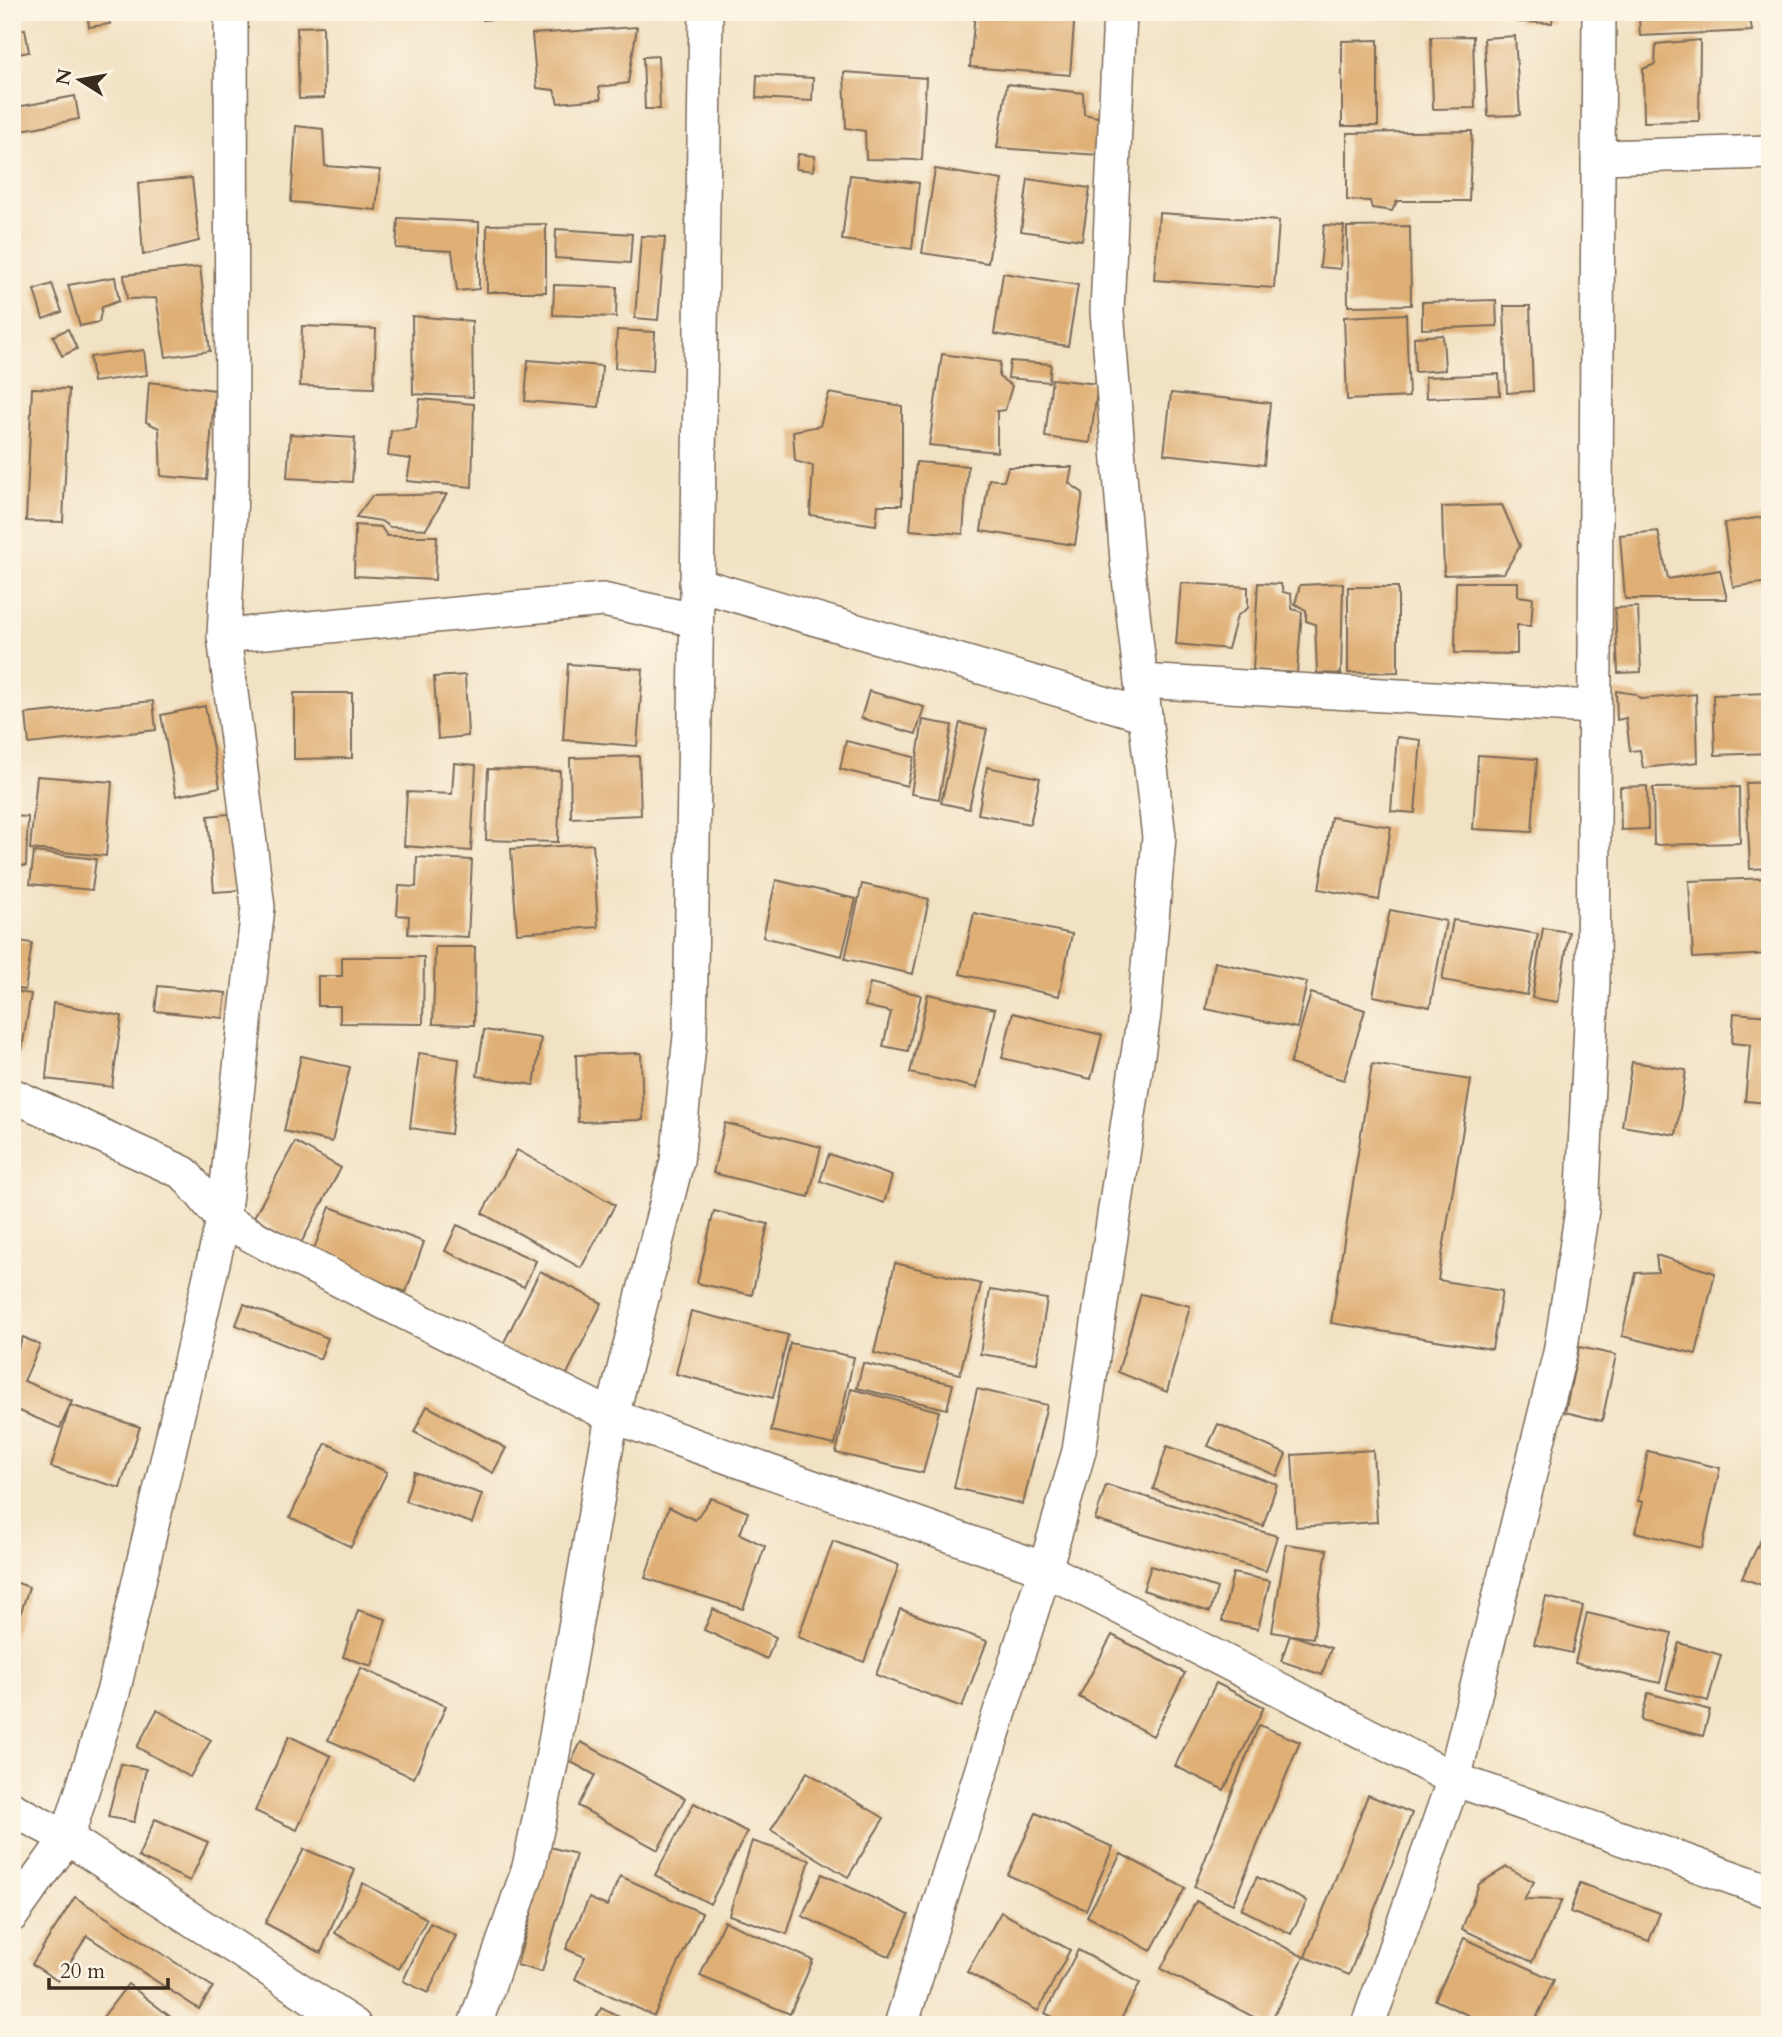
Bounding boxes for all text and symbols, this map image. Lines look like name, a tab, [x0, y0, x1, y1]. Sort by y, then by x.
north arrow	[46, 46, 116, 116]
text: N	[50, 66, 79, 88]
scale bar	[49, 1946, 168, 1990]
text: 20 m	[60, 1957, 105, 1986]

